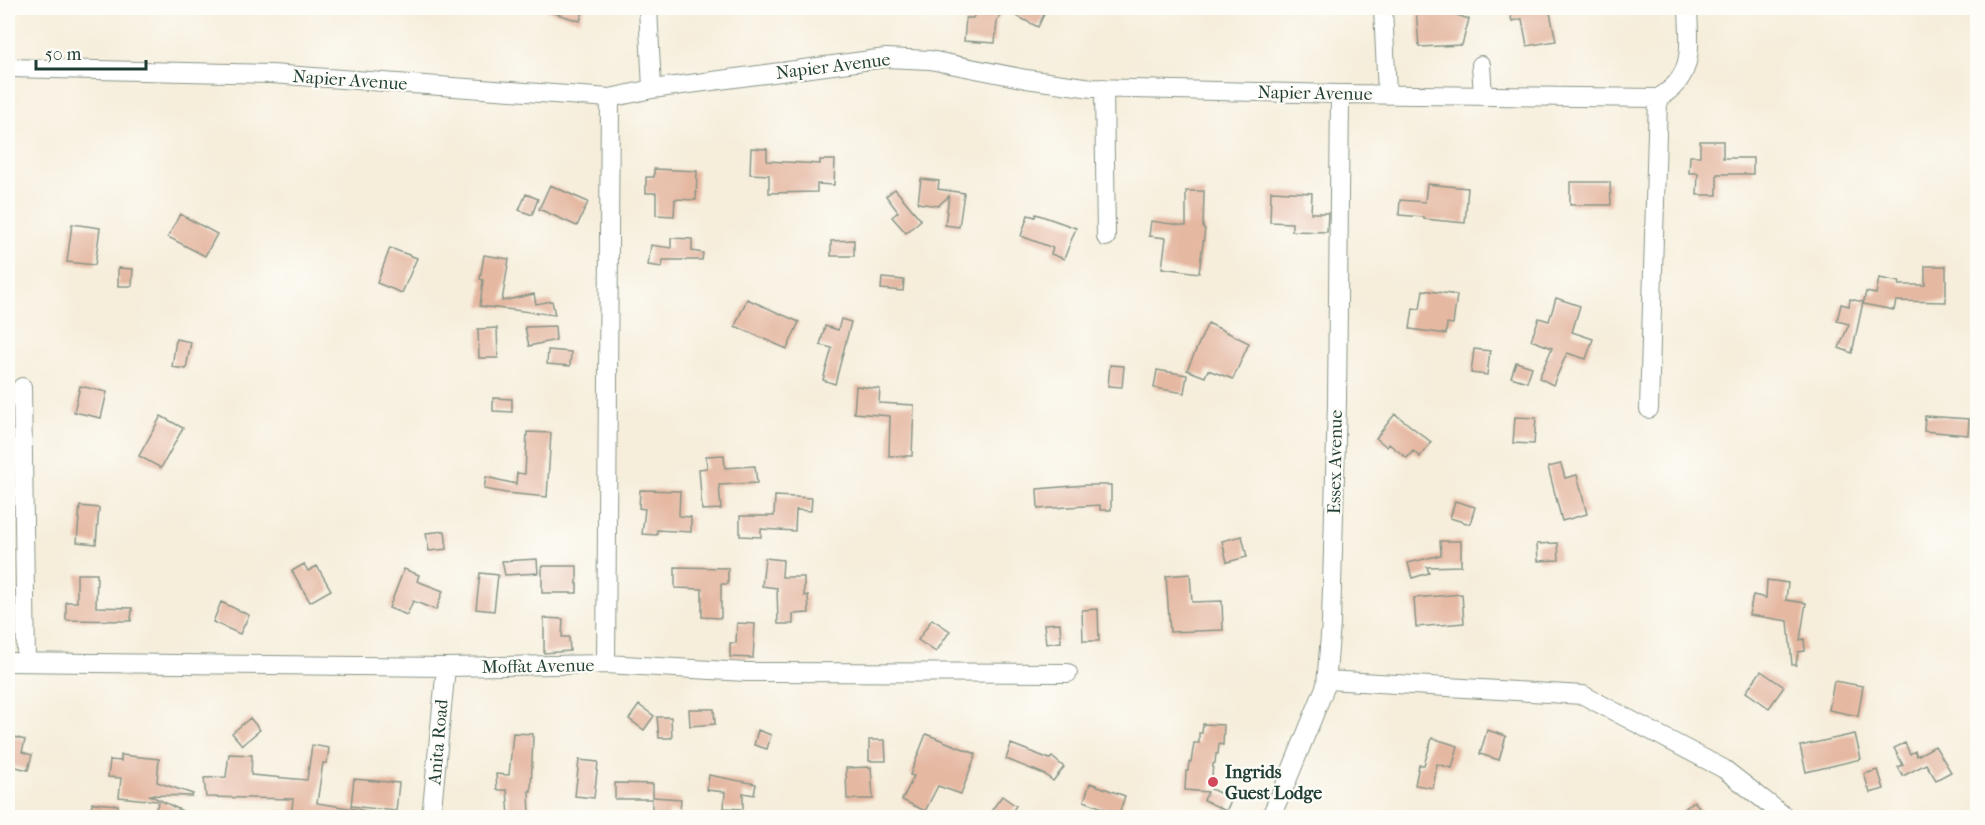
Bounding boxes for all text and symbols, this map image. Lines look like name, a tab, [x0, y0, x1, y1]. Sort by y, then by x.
scale bar	[36, 33, 146, 71]
text: 50 m	[45, 44, 82, 65]
street label: Napier Avenue	[775, 49, 891, 84]
street label: Napier Avenue	[292, 66, 408, 95]
street label: Napier Avenue	[1257, 82, 1373, 105]
street label: Essex Avenue	[1324, 410, 1347, 514]
street label: Moffat Avenue	[481, 655, 595, 678]
street label: Anita Road	[424, 698, 453, 787]
place label: Ingrids Guest Lodge	[1225, 762, 1322, 804]
marker: Ingrids Guest Lodge	[1206, 775, 1220, 789]

